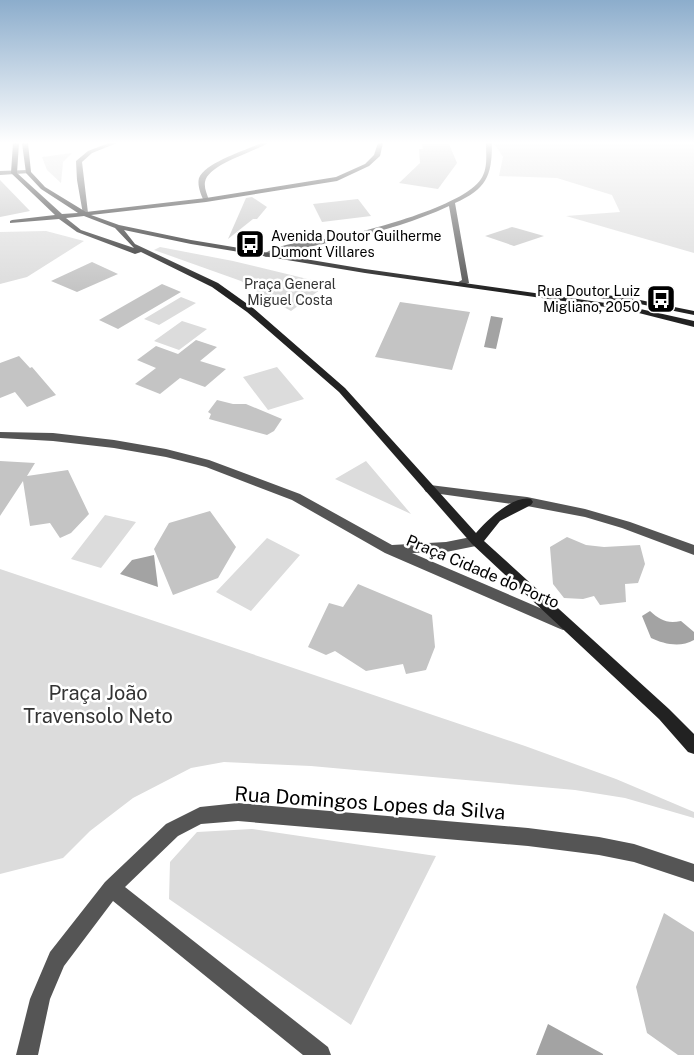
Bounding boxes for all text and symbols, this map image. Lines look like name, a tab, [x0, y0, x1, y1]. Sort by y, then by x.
bus stop icon: Avenida Doutor Guilherme Dumont Villares	[234, 228, 266, 260]
place label: Avenida Doutor Guilherme Dumont Villares	[271, 228, 442, 260]
park label: Praça General Miguel Costa	[244, 276, 336, 308]
place label: Rua Doutor Luiz Migliano, 2050	[537, 283, 640, 315]
bus stop icon: Rua Doutor Luiz Migliano, 2050	[645, 283, 677, 315]
street label: Praça Cidade do Porto	[403, 531, 562, 612]
park label: Praça João Travensolo Neto	[23, 681, 173, 728]
street label: Rua Domingos Lopes da Silva	[234, 782, 506, 824]

